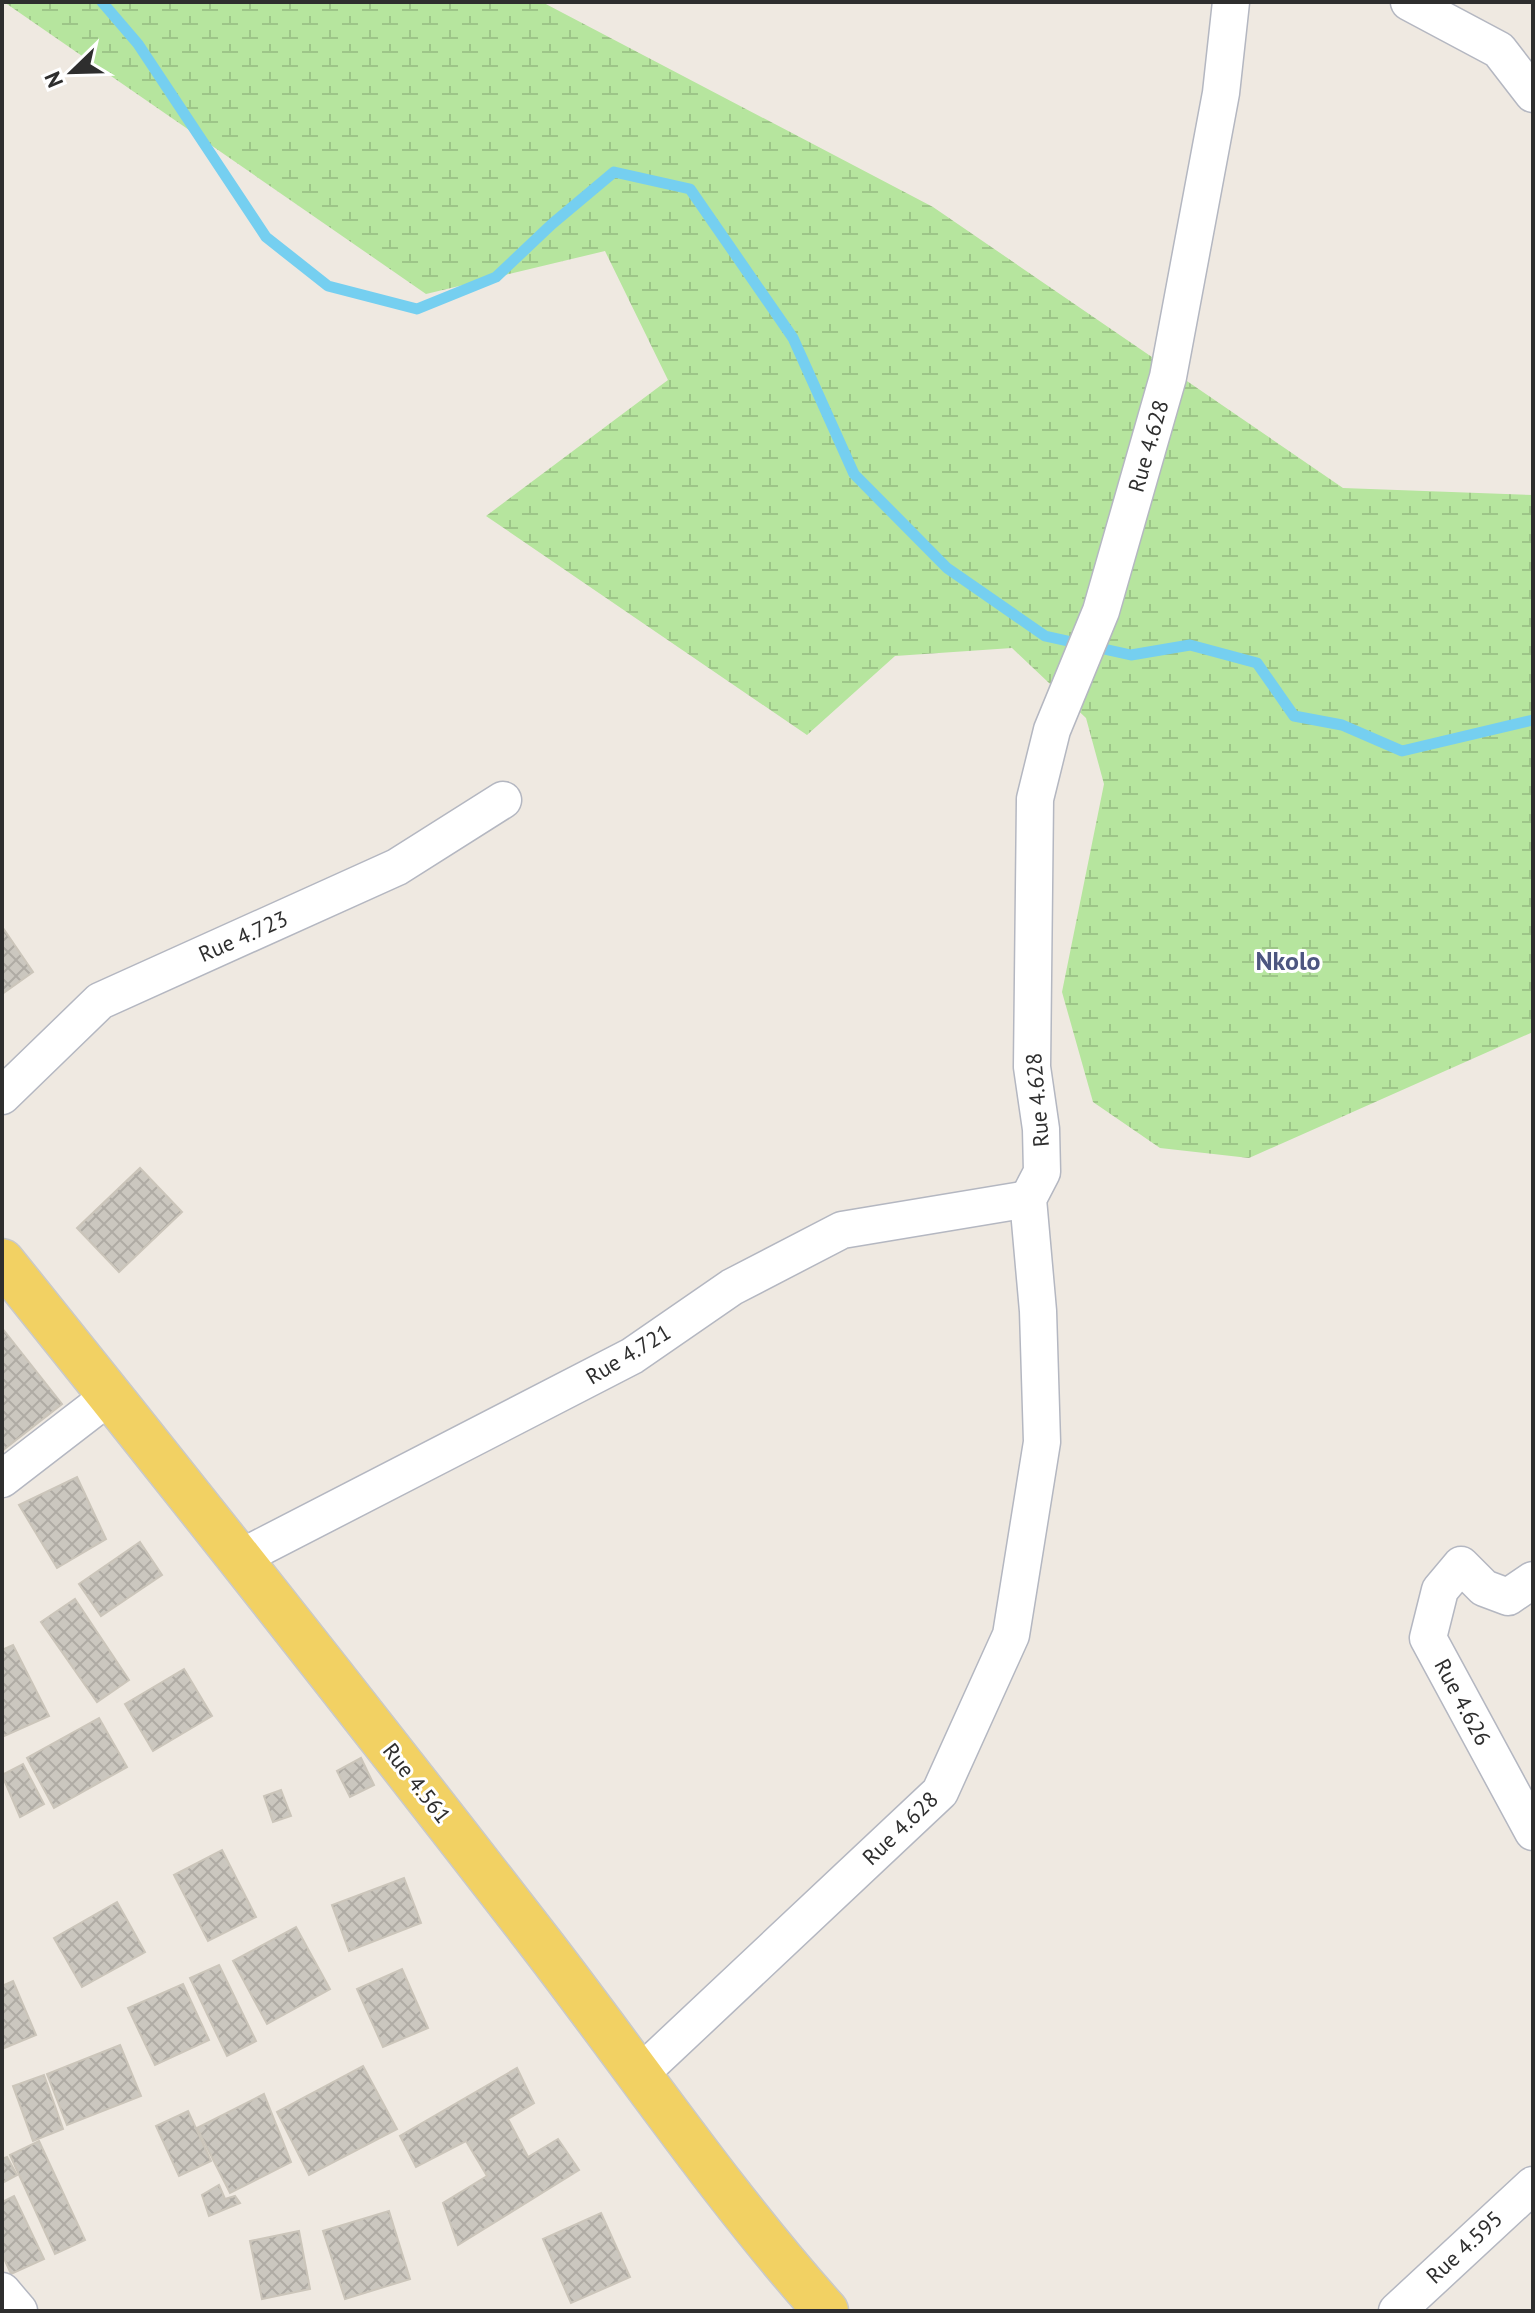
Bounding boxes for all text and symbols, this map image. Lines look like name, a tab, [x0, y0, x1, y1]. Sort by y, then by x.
north arrow	[32, 32, 112, 112]
text: N	[38, 68, 69, 92]
street label: Rue 4.628	[1122, 397, 1174, 495]
street label: Rue 4.723	[194, 904, 292, 968]
district label: Nkolo	[1255, 944, 1321, 977]
street label: Rue 4.628	[1019, 1052, 1055, 1148]
street label: Rue 4.721	[580, 1318, 676, 1390]
street label: Rue 4.626	[1428, 1654, 1498, 1750]
street label: Rue 4.561	[377, 1737, 457, 1829]
street label: Rue 4.628	[856, 1785, 944, 1871]
street label: Rue 4.595	[1420, 2205, 1508, 2289]

